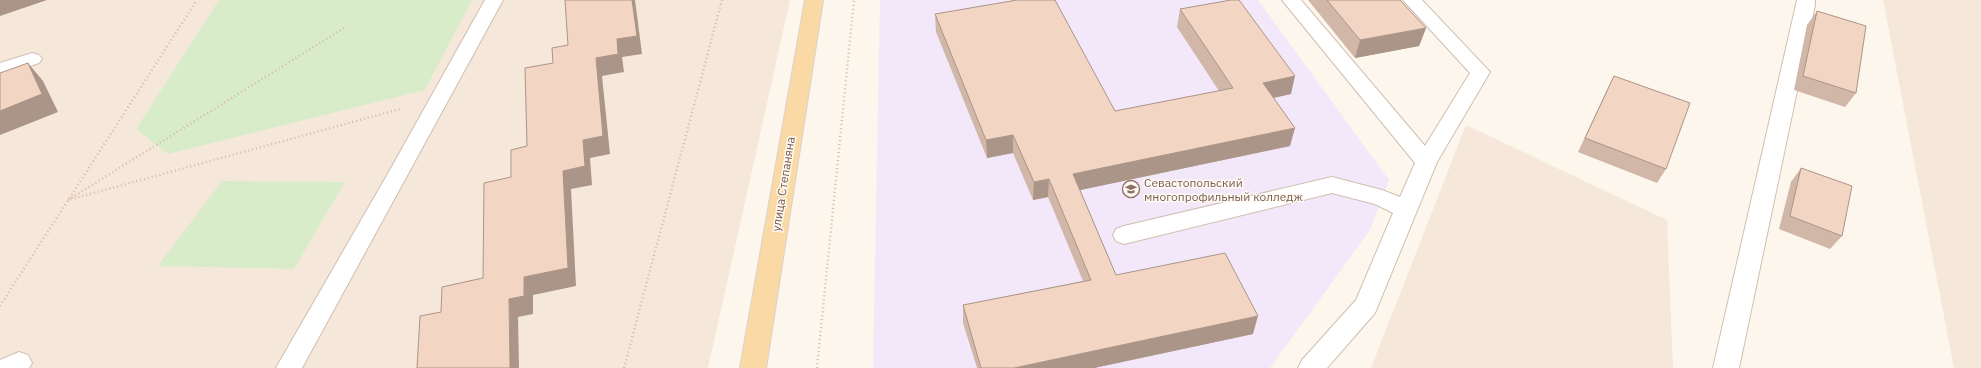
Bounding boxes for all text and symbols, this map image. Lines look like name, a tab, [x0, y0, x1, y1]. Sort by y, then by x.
street label: улица Степаняна	[768, 135, 798, 233]
place label: Севастопольский многопрофильный колледж	[1144, 175, 1303, 204]
school or university icon: Севастопольский многопрофильный колледж	[1121, 179, 1141, 199]

